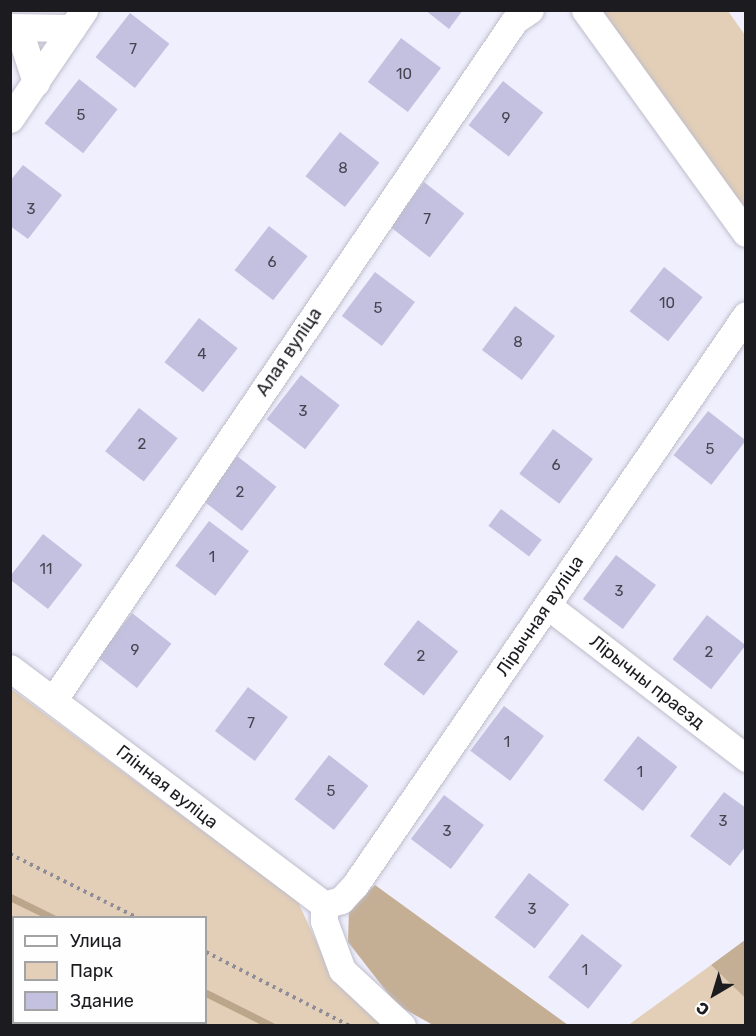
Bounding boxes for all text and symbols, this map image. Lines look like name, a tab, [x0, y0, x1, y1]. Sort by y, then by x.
house number: 7	[129, 41, 137, 59]
house number: 10	[396, 66, 412, 84]
house number: 5	[77, 107, 85, 125]
house number: 9	[502, 110, 510, 128]
house number: 8	[338, 160, 348, 178]
house number: 3	[26, 201, 36, 219]
house number: 7	[423, 211, 431, 229]
house number: 6	[267, 254, 277, 272]
house number: 10	[659, 295, 675, 313]
house number: 5	[374, 300, 382, 318]
street label: Алая вуліца	[252, 304, 326, 400]
house number: 8	[513, 334, 523, 352]
house number: 4	[197, 346, 207, 364]
house number: 3	[298, 403, 308, 421]
house number: 2	[138, 436, 146, 454]
house number: 5	[706, 441, 714, 459]
house number: 6	[551, 457, 561, 475]
house number: 2	[236, 484, 244, 502]
house number: 1	[209, 549, 215, 567]
street label: Лірычная вуліца	[492, 552, 588, 680]
house number: 11	[40, 561, 52, 579]
house number: 3	[614, 583, 624, 601]
street label: Лірычны праезд	[585, 630, 709, 734]
house number: 9	[131, 642, 139, 660]
house number: 2	[705, 644, 713, 662]
house number: 2	[417, 648, 425, 666]
house number: 7	[247, 715, 255, 733]
house number: 1	[504, 734, 510, 752]
street label: Глінная вуліца	[112, 741, 222, 833]
house number: 1	[637, 764, 643, 782]
house number: 5	[327, 783, 335, 801]
house number: 3	[718, 813, 728, 831]
house number: 3	[442, 823, 452, 841]
house number: 3	[527, 901, 537, 919]
legend	[12, 916, 207, 1024]
text: Улица	[70, 930, 122, 952]
text: Парк	[70, 960, 113, 982]
house number: 1	[582, 962, 588, 980]
north arrow	[684, 964, 744, 1024]
text: Здание	[70, 990, 134, 1012]
text: С	[692, 998, 713, 1020]

